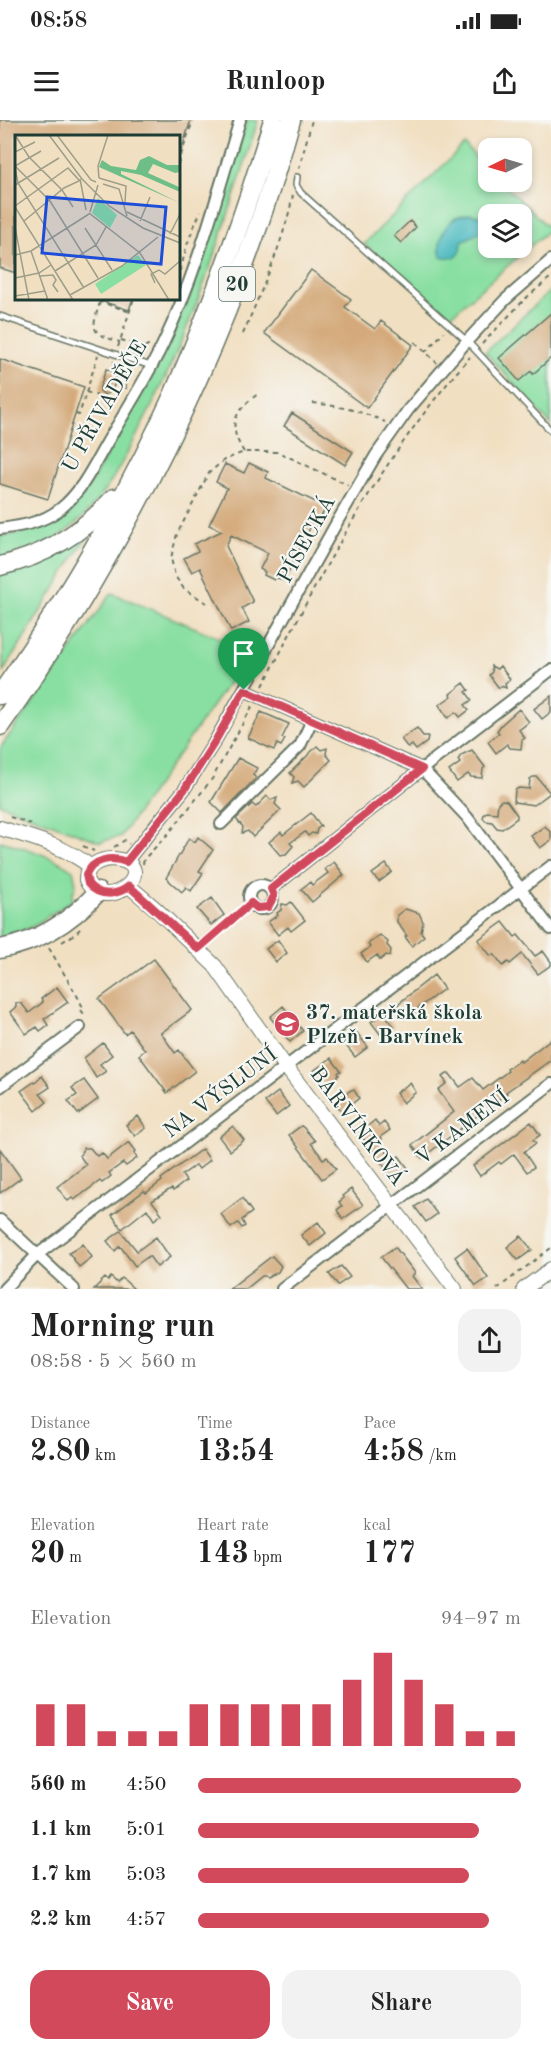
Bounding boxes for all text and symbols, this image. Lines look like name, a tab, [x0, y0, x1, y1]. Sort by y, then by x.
text: 08:58	[30, 10, 87, 32]
icon: menu	[30, 65, 63, 98]
icon: share	[488, 65, 521, 98]
text: Runloop	[226, 68, 325, 95]
inset map	[15, 135, 180, 300]
north arrow	[478, 138, 532, 192]
map controls	[478, 138, 532, 258]
button: layers	[478, 204, 532, 258]
road number: 20	[219, 267, 255, 301]
street label: U PŘIVADĚČE	[56, 335, 152, 476]
street label: PÍSECKÁ	[271, 491, 340, 587]
pin	[218, 628, 269, 690]
icon: arrive	[227, 637, 260, 670]
place label: 37. mateřská škola Plzeň - Barvínek	[306, 1003, 482, 1048]
school or university icon: 37. mateřská škola Plzeň - Barvínek	[272, 1009, 302, 1039]
street label: NA VÝSLUNÍ	[158, 1041, 281, 1142]
street label: BARVÍNKOVÁ	[305, 1061, 411, 1190]
street label: V KAMENÍ	[410, 1083, 513, 1170]
button: share	[458, 1309, 521, 1372]
text: Morning run	[30, 1311, 215, 1344]
text: 08:58 · 5 × 560 m	[30, 1352, 197, 1372]
text: Distance	[30, 1416, 90, 1432]
text: Time	[197, 1416, 232, 1432]
text: Pace	[363, 1416, 396, 1432]
text: 2.80	[30, 1437, 91, 1467]
text: 13:54	[197, 1437, 275, 1467]
text: 4:58	[363, 1437, 424, 1467]
text: km	[91, 1448, 116, 1464]
text: /km	[424, 1448, 457, 1464]
text: Elevation	[30, 1518, 95, 1534]
text: Heart rate	[197, 1518, 269, 1534]
text: kcal	[363, 1518, 391, 1534]
text: 20	[30, 1539, 65, 1569]
text: 143	[197, 1539, 249, 1569]
text: 177	[363, 1539, 416, 1569]
text: m	[65, 1550, 82, 1566]
text: bpm	[249, 1550, 283, 1566]
text: Elevation	[30, 1609, 111, 1629]
text: 94–97 m	[441, 1609, 521, 1629]
text: 560 m	[30, 1775, 86, 1795]
text: 4:50	[126, 1775, 166, 1795]
text: 1.1 km	[30, 1820, 92, 1840]
text: 5:01	[126, 1820, 166, 1840]
text: 1.7 km	[30, 1865, 92, 1885]
text: 5:03	[126, 1865, 166, 1885]
text: 2.2 km	[30, 1910, 92, 1930]
text: 4:57	[126, 1910, 166, 1930]
button: Save	[30, 1970, 270, 2039]
button: Share	[282, 1970, 521, 2039]

